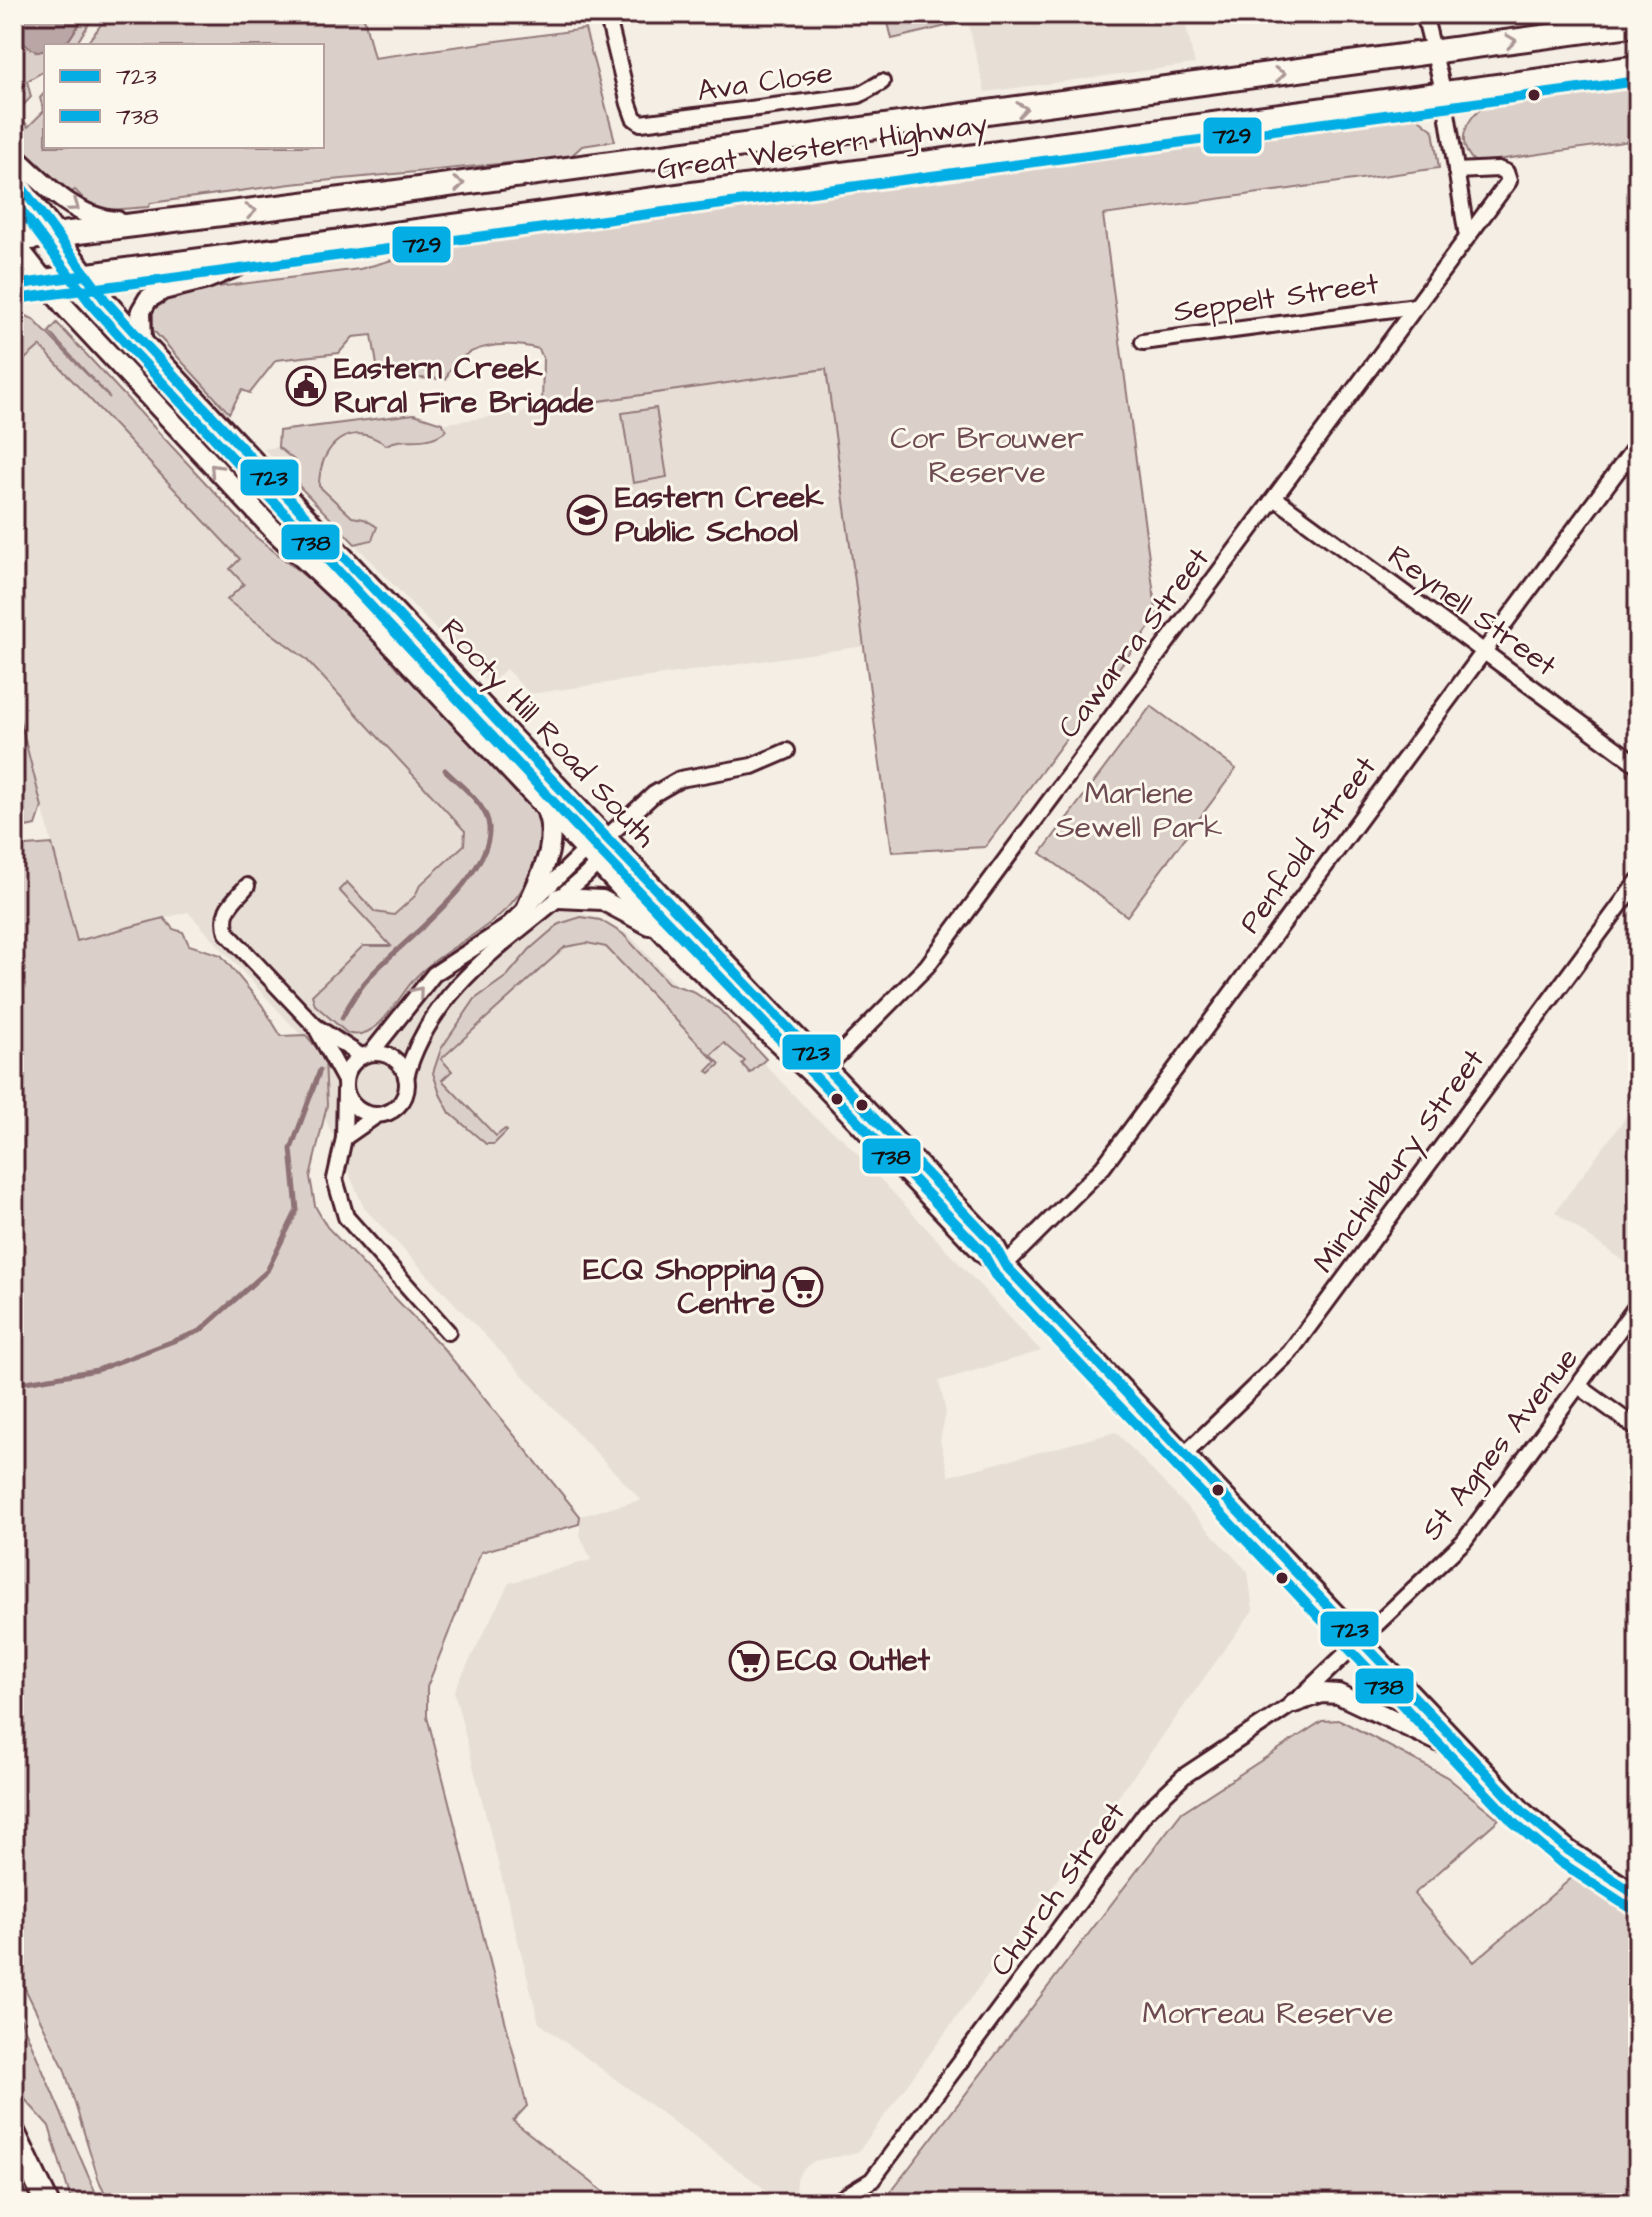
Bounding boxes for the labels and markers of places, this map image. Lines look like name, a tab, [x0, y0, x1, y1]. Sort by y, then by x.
unlabelled marker	[1526, 87, 1542, 103]
place label: Eastern Creek Rural Fire Brigade	[334, 348, 594, 426]
public building icon: Eastern Creek Rural Fire Brigade	[285, 365, 327, 407]
place label: Eastern Creek Public School	[615, 477, 824, 553]
school or university icon: Eastern Creek Public School	[566, 494, 608, 536]
unlabelled marker	[829, 1091, 845, 1107]
unlabelled marker	[854, 1097, 870, 1113]
place label: ECQ Shopping Centre	[583, 1249, 776, 1325]
supermarket icon: ECQ Shopping Centre	[782, 1266, 824, 1308]
unlabelled marker	[1210, 1482, 1226, 1498]
unlabelled marker	[1274, 1570, 1290, 1586]
supermarket icon: ECQ Outlet	[728, 1640, 770, 1682]
place label: ECQ Outlet	[777, 1640, 931, 1682]

